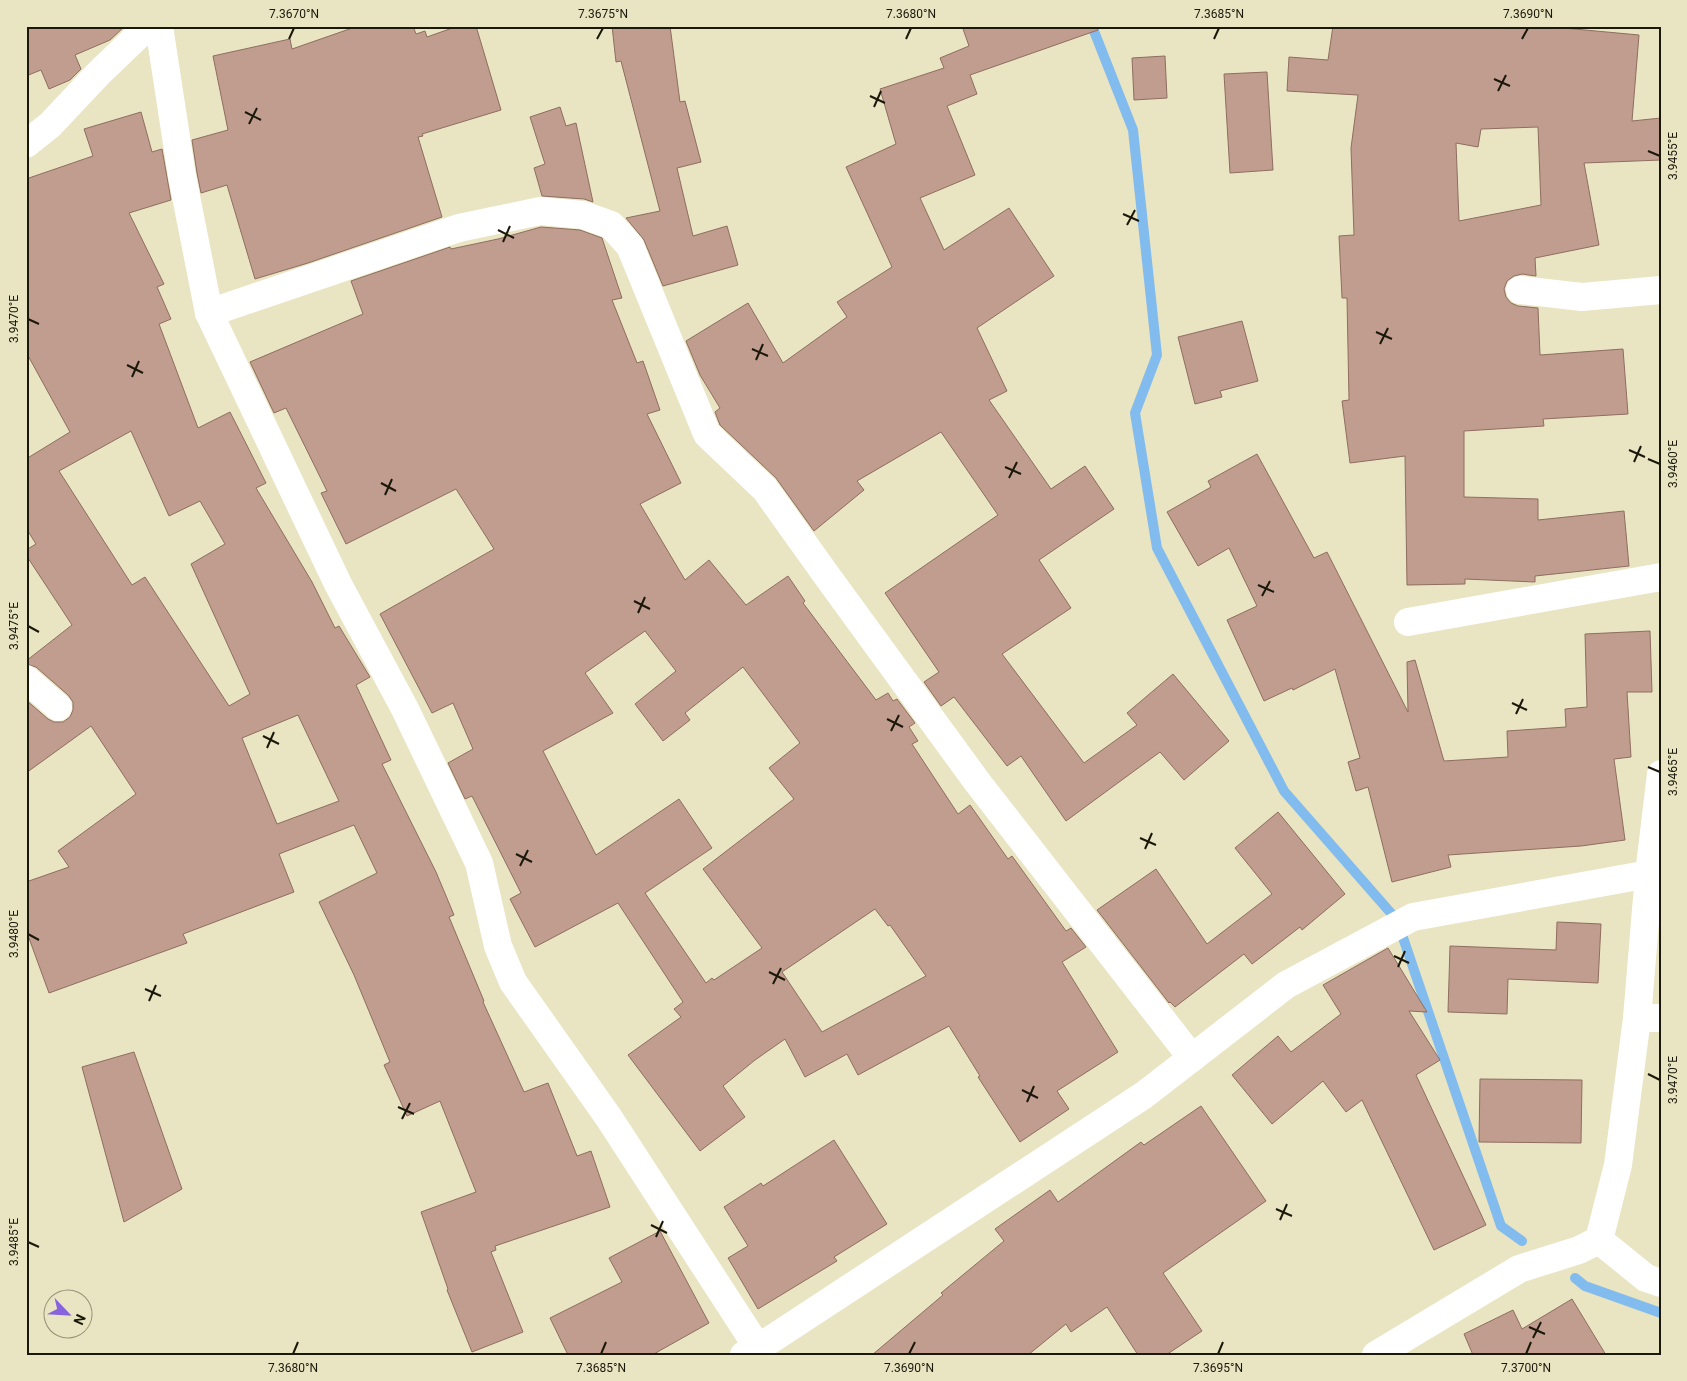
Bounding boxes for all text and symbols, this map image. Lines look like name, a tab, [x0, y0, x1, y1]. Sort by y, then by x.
text: 7.3670°N	[269, 7, 319, 21]
text: 7.3675°N	[578, 7, 628, 21]
text: 7.3680°N	[886, 7, 936, 21]
text: 7.3685°N	[1194, 7, 1244, 21]
text: 7.3690°N	[1503, 7, 1553, 21]
text: 3.9455°E	[1666, 132, 1680, 180]
text: 3.9470°E	[7, 295, 21, 343]
text: 3.9460°E	[1666, 440, 1680, 488]
text: 3.9475°E	[7, 602, 21, 650]
text: 3.9465°E	[1666, 748, 1680, 796]
text: 3.9480°E	[7, 910, 21, 958]
text: 3.9470°E	[1666, 1056, 1680, 1104]
text: 3.9485°E	[7, 1218, 21, 1266]
north arrow	[42, 1288, 92, 1338]
text: N	[70, 1312, 89, 1327]
text: 7.3680°N	[268, 1361, 318, 1375]
text: 7.3685°N	[576, 1361, 626, 1375]
text: 7.3690°N	[884, 1361, 934, 1375]
text: 7.3695°N	[1193, 1361, 1243, 1375]
text: 7.3700°N	[1501, 1361, 1551, 1375]

